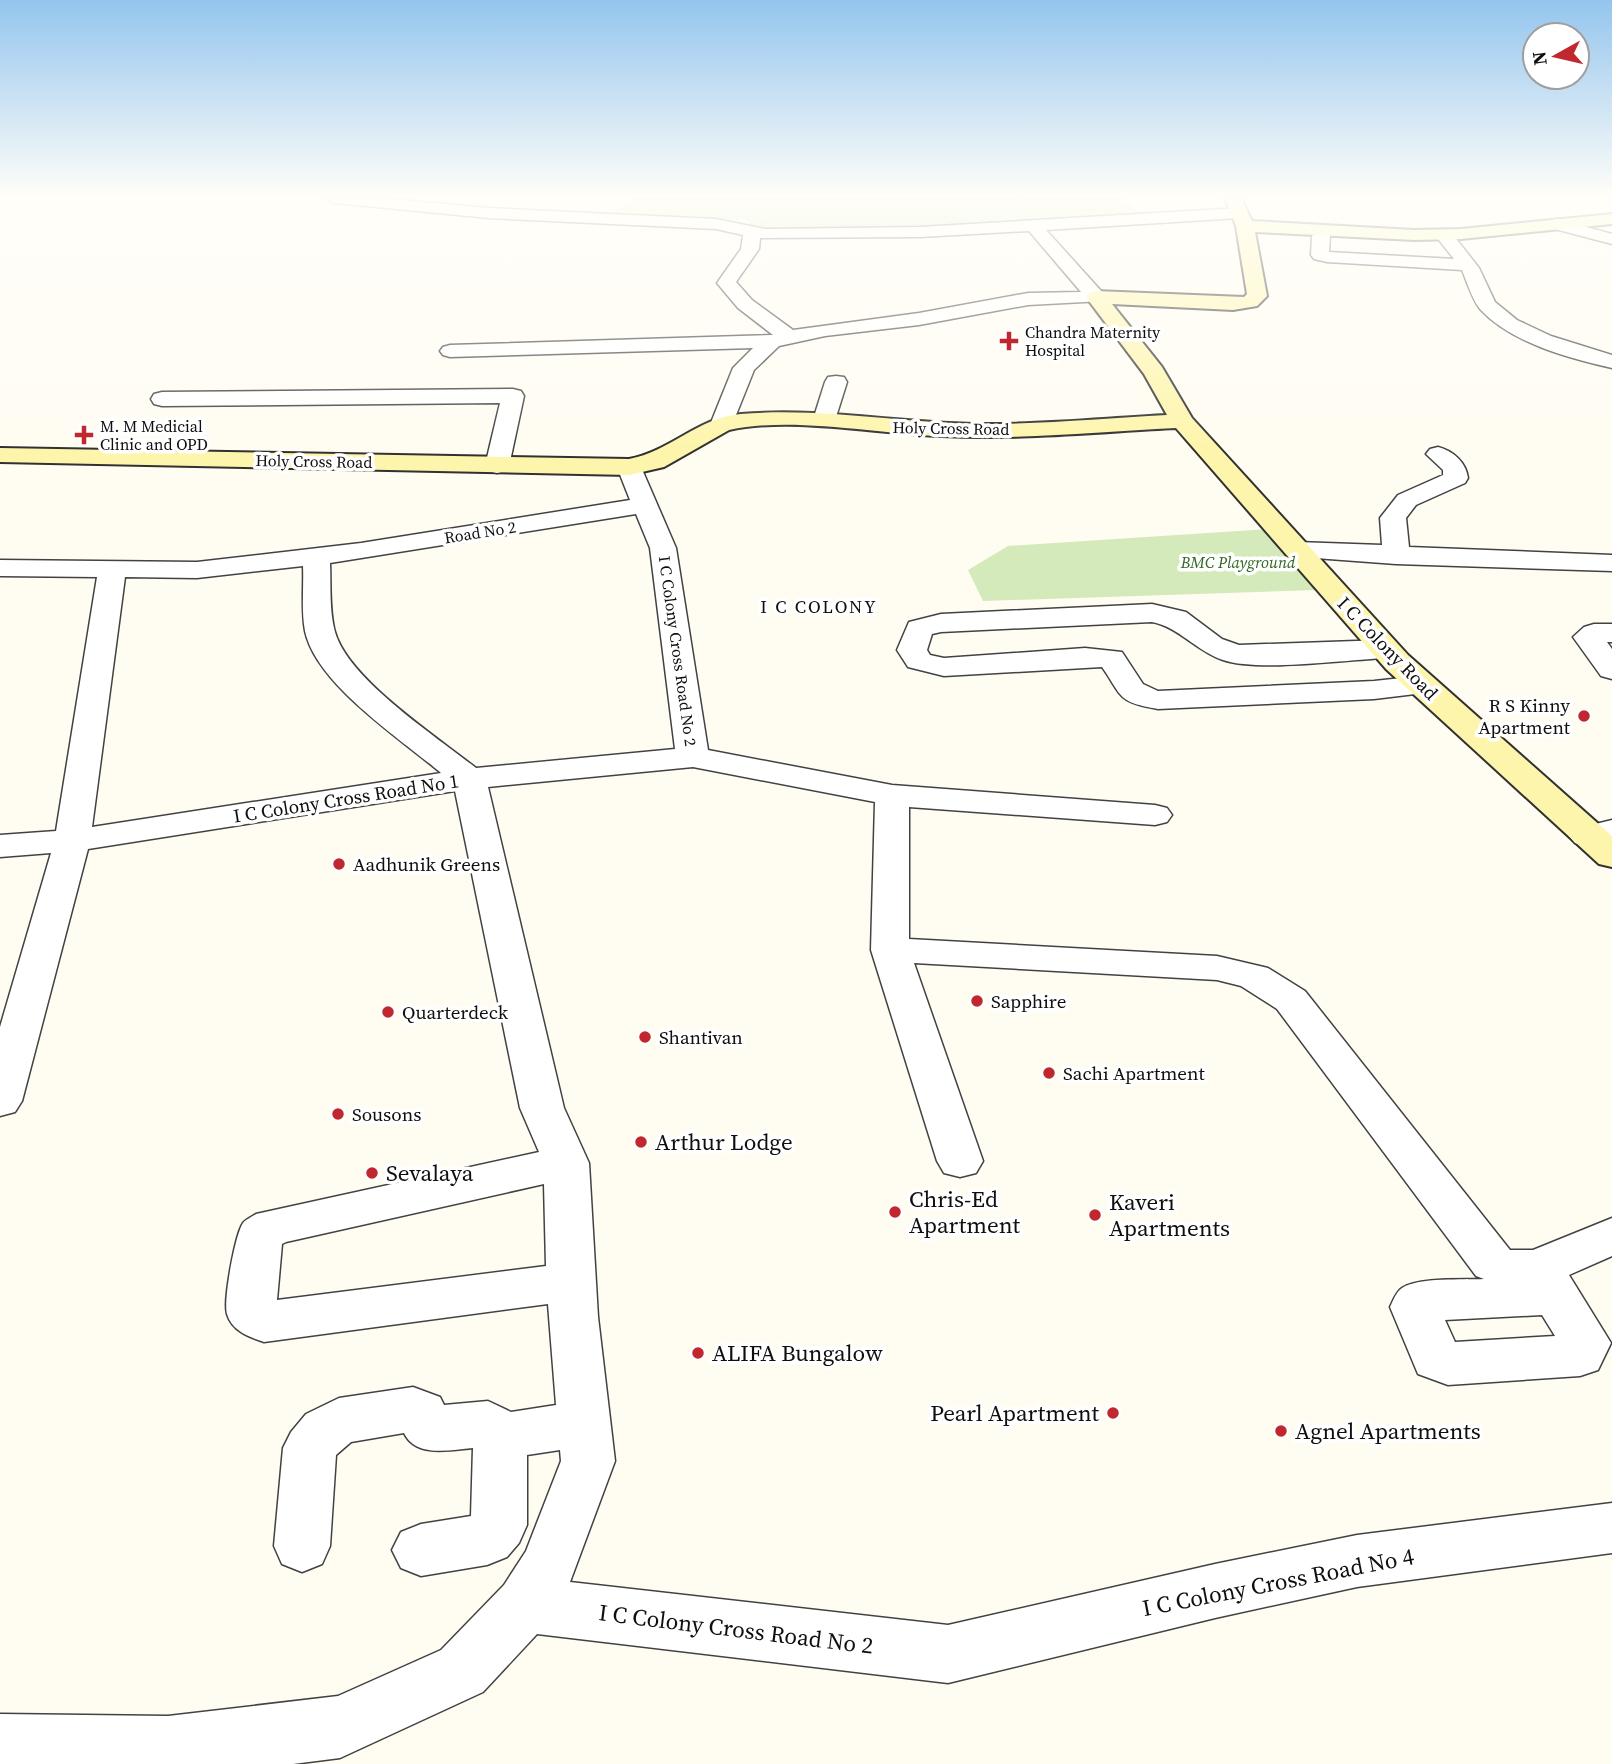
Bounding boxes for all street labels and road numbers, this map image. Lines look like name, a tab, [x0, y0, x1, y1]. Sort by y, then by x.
street label: Holy Cross Road	[892, 416, 1010, 440]
street label: Holy Cross Road	[255, 449, 373, 473]
street label: Road No 2	[443, 515, 517, 549]
street label: I C Colony Cross Road No 2	[654, 554, 702, 748]
street label: I C Colony Road	[1332, 591, 1444, 706]
street label: I C Colony Cross Road No 1	[231, 767, 461, 829]
street label: I C Colony Cross Road No 4	[1139, 1540, 1417, 1624]
street label: I C Colony Cross Road No 2	[597, 1596, 875, 1662]

